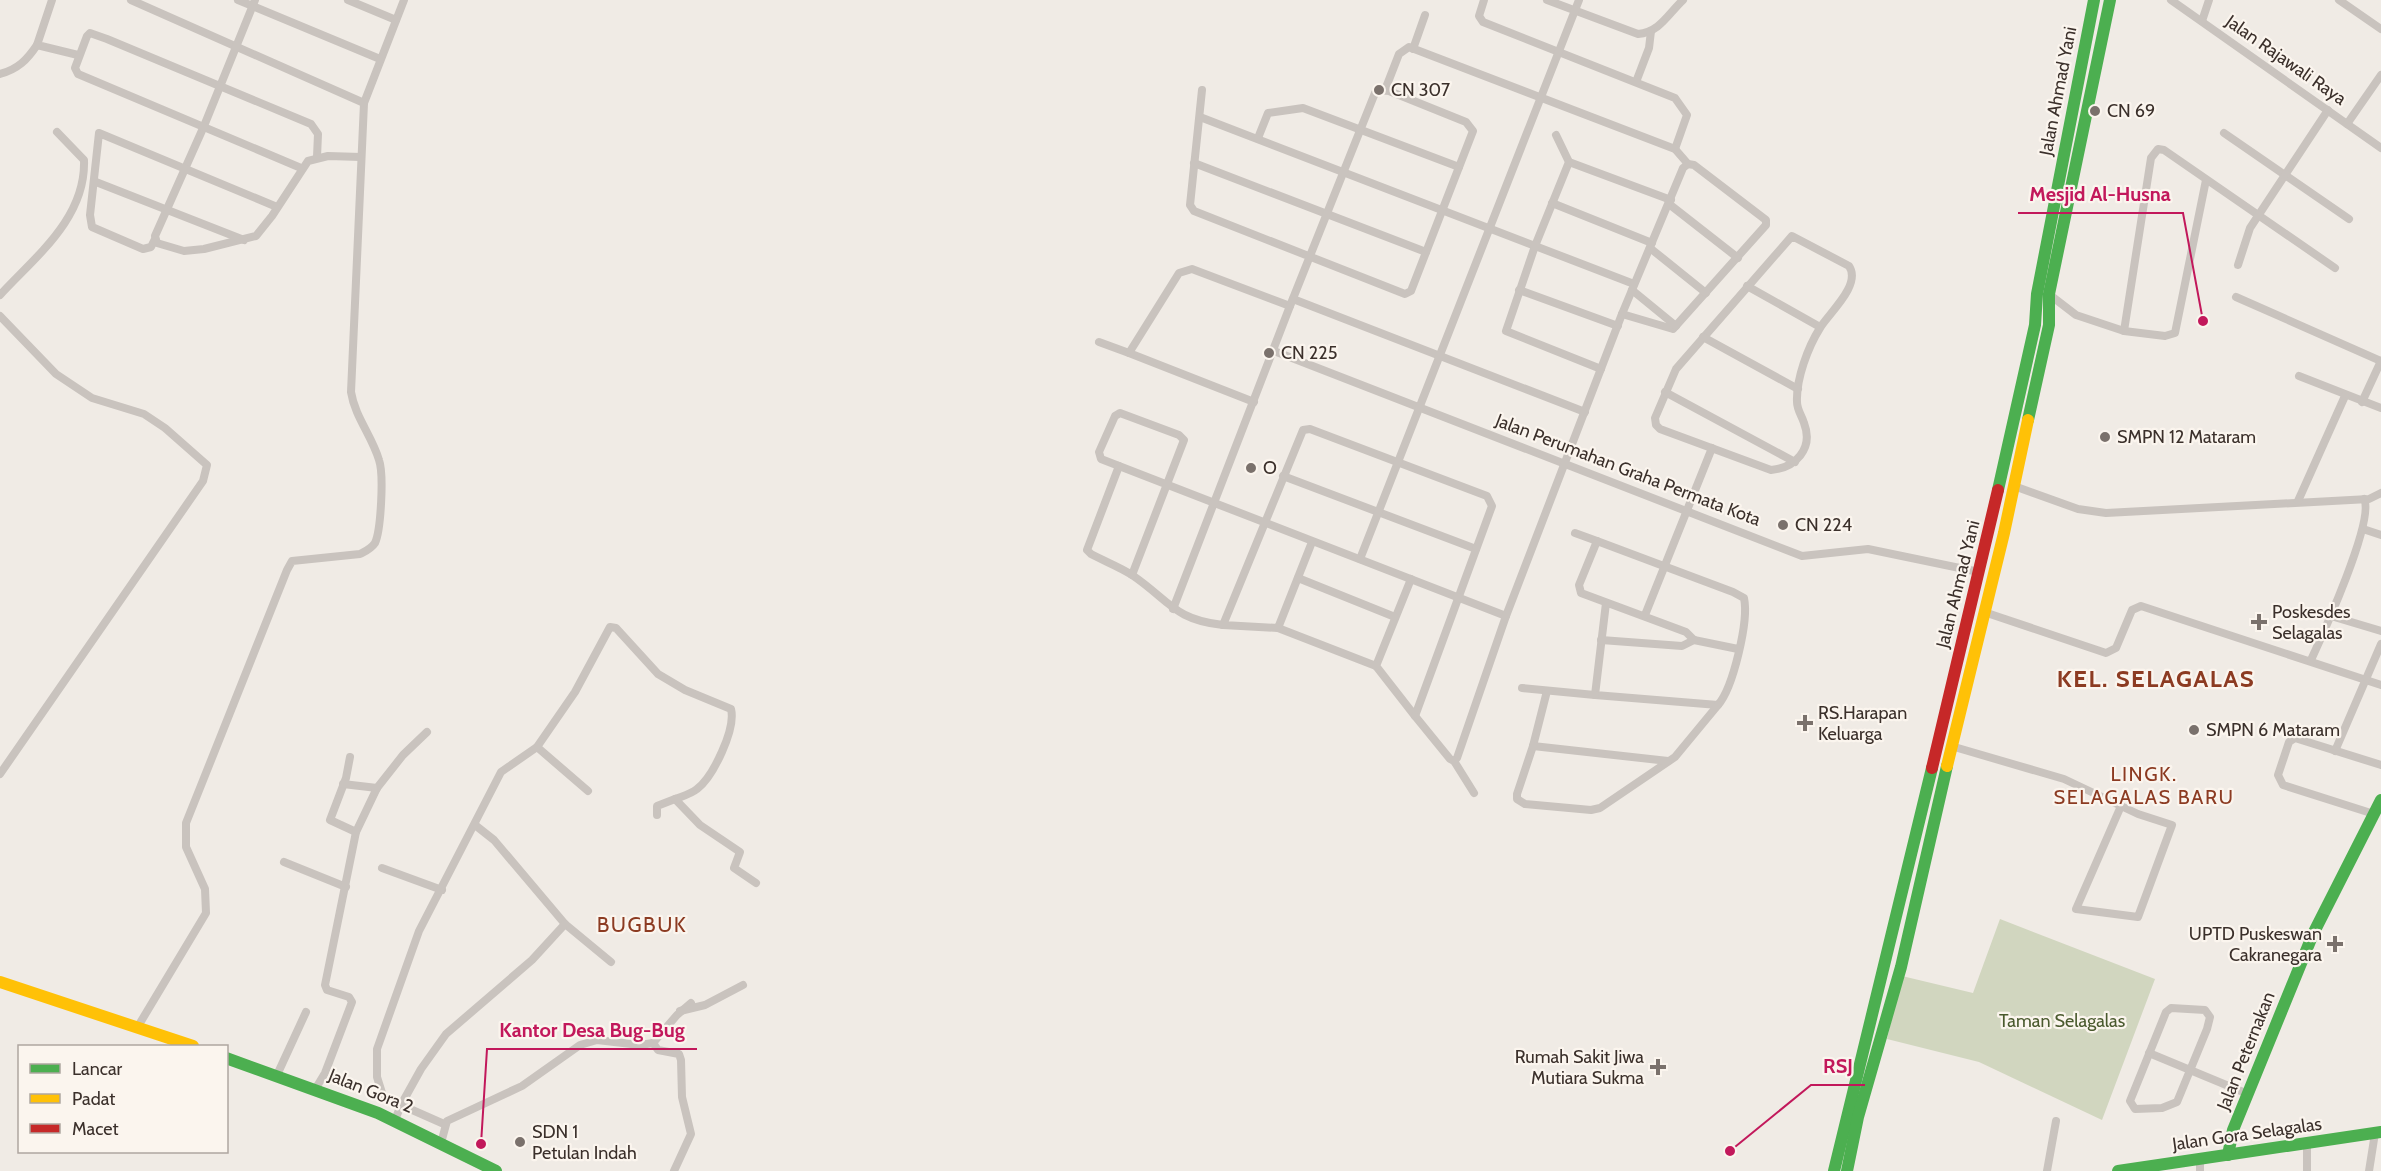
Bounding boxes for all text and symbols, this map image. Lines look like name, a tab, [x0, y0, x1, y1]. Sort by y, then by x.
street label: Jalan Rajawali Raya	[2221, 10, 2351, 110]
street label: Jalan Ahmad Yani	[2035, 25, 2081, 158]
place label: CN 307	[1391, 79, 1450, 101]
marker: CN 307	[1372, 83, 1386, 97]
place label: CN 69	[2107, 100, 2155, 122]
marker: CN 69	[2088, 104, 2102, 118]
callout: Mesjid Al-Husna	[2018, 175, 2183, 213]
text: Mesjid Al-Husna	[2029, 182, 2171, 206]
place label: CN 225	[1281, 342, 1337, 364]
marker: CN 225	[1262, 346, 1276, 360]
street label: Jalan Perumahan Graha Permata Kota	[1491, 409, 1764, 531]
place label: SMPN 12 Mataram	[2117, 426, 2256, 448]
marker: SMPN 12 Mataram	[2098, 430, 2112, 444]
place label: O	[1263, 457, 1277, 479]
marker: O	[1244, 461, 1258, 475]
place label: CN 224	[1795, 514, 1852, 536]
marker: CN 224	[1776, 518, 1790, 532]
street label: Jalan Ahmad Yani	[1931, 518, 1985, 651]
place label: Poskesdes Selagalas	[2272, 601, 2350, 644]
marker: Poskesdes Selagalas	[2250, 613, 2268, 631]
district label: KEL. SELAGALAS	[2057, 664, 2255, 693]
place label: RS.Harapan Keluarga	[1818, 702, 1907, 745]
marker: RS.Harapan Keluarga	[1796, 714, 1814, 732]
place label: SMPN 6 Mataram	[2206, 719, 2340, 741]
marker: SMPN 6 Mataram	[2187, 723, 2201, 737]
district label: LINGK. SELAGALAS BARU	[2054, 762, 2234, 809]
district label: BUGBUK	[597, 912, 687, 937]
place label: UPTD Puskeswan Cakranegara	[2189, 923, 2322, 966]
marker: UPTD Puskeswan Cakranegara	[2326, 935, 2344, 953]
street label: Jalan Peternakan	[2212, 989, 2280, 1114]
park label: Taman Selagalas	[1999, 1010, 2125, 1032]
callout: Kantor Desa Bug-Bug	[487, 1011, 697, 1049]
text: Kantor Desa Bug-Bug	[499, 1018, 685, 1042]
legend	[18, 1045, 228, 1153]
place label: Rumah Sakit Jiwa Mutiara Sukma	[1515, 1046, 1644, 1089]
callout: RSJ	[1811, 1047, 1865, 1085]
text: RSJ	[1823, 1054, 1853, 1078]
text: Lancar	[72, 1058, 123, 1080]
marker: Rumah Sakit Jiwa Mutiara Sukma	[1649, 1058, 1667, 1076]
street label: Jalan Gora 2	[324, 1064, 417, 1118]
text: Padat	[72, 1088, 115, 1110]
street label: Jalan Gora Selagalas	[2170, 1113, 2323, 1156]
text: Macet	[72, 1118, 118, 1140]
place label: SDN 1 Petulan Indah	[532, 1121, 637, 1164]
marker: SDN 1 Petulan Indah	[513, 1135, 527, 1149]

